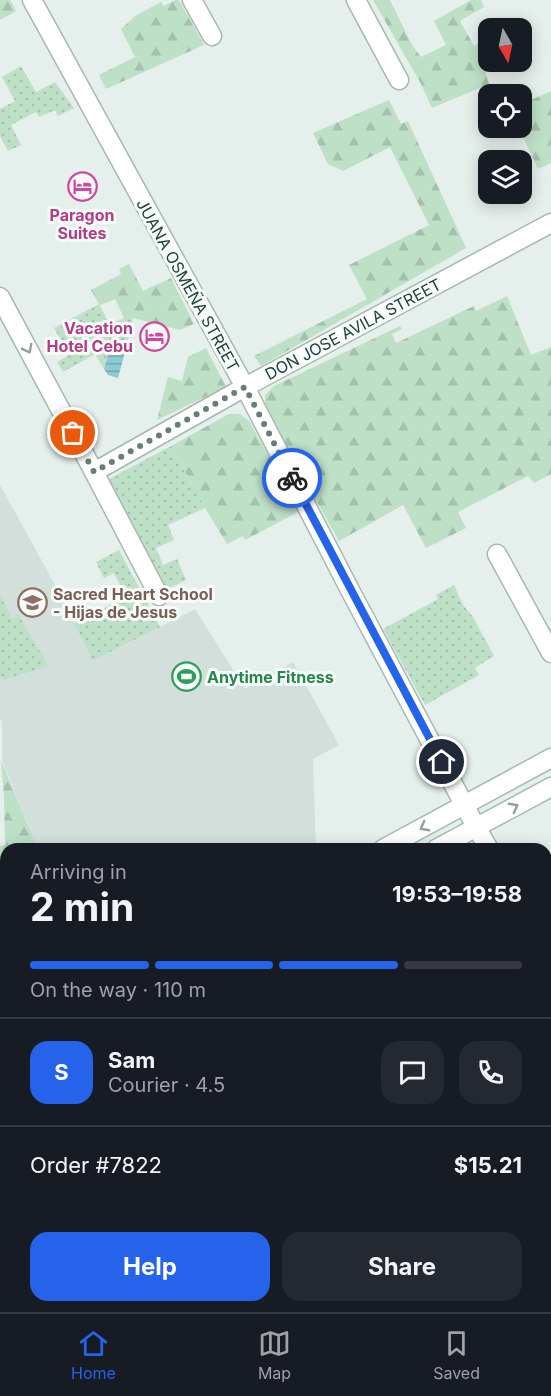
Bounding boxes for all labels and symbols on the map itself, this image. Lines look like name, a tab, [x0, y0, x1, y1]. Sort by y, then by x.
north arrow	[478, 18, 532, 72]
hotel icon: Paragon Suites	[66, 171, 98, 203]
street label: JUANA OSMEÑA STREET	[132, 195, 244, 375]
place label: Paragon Suites	[50, 205, 114, 243]
street label: DON JOSE AVILA STREET	[262, 274, 444, 384]
place label: Vacation Hotel Cebu	[46, 318, 133, 356]
hotel icon: Vacation Hotel Cebu	[138, 321, 170, 353]
one-way arrow	[21, 342, 32, 353]
pin	[47, 407, 98, 458]
courier	[262, 448, 322, 508]
place label: Sacred Heart School - Hijas de Jesus	[53, 584, 213, 622]
school or university icon: Sacred Heart School - Hijas de Jesus	[16, 587, 48, 619]
sports icon: Anytime Fitness	[170, 661, 202, 693]
place label: Anytime Fitness	[207, 667, 334, 687]
pin	[416, 736, 467, 787]
one-way arrow	[507, 803, 518, 814]
one-way arrow	[420, 820, 430, 831]

